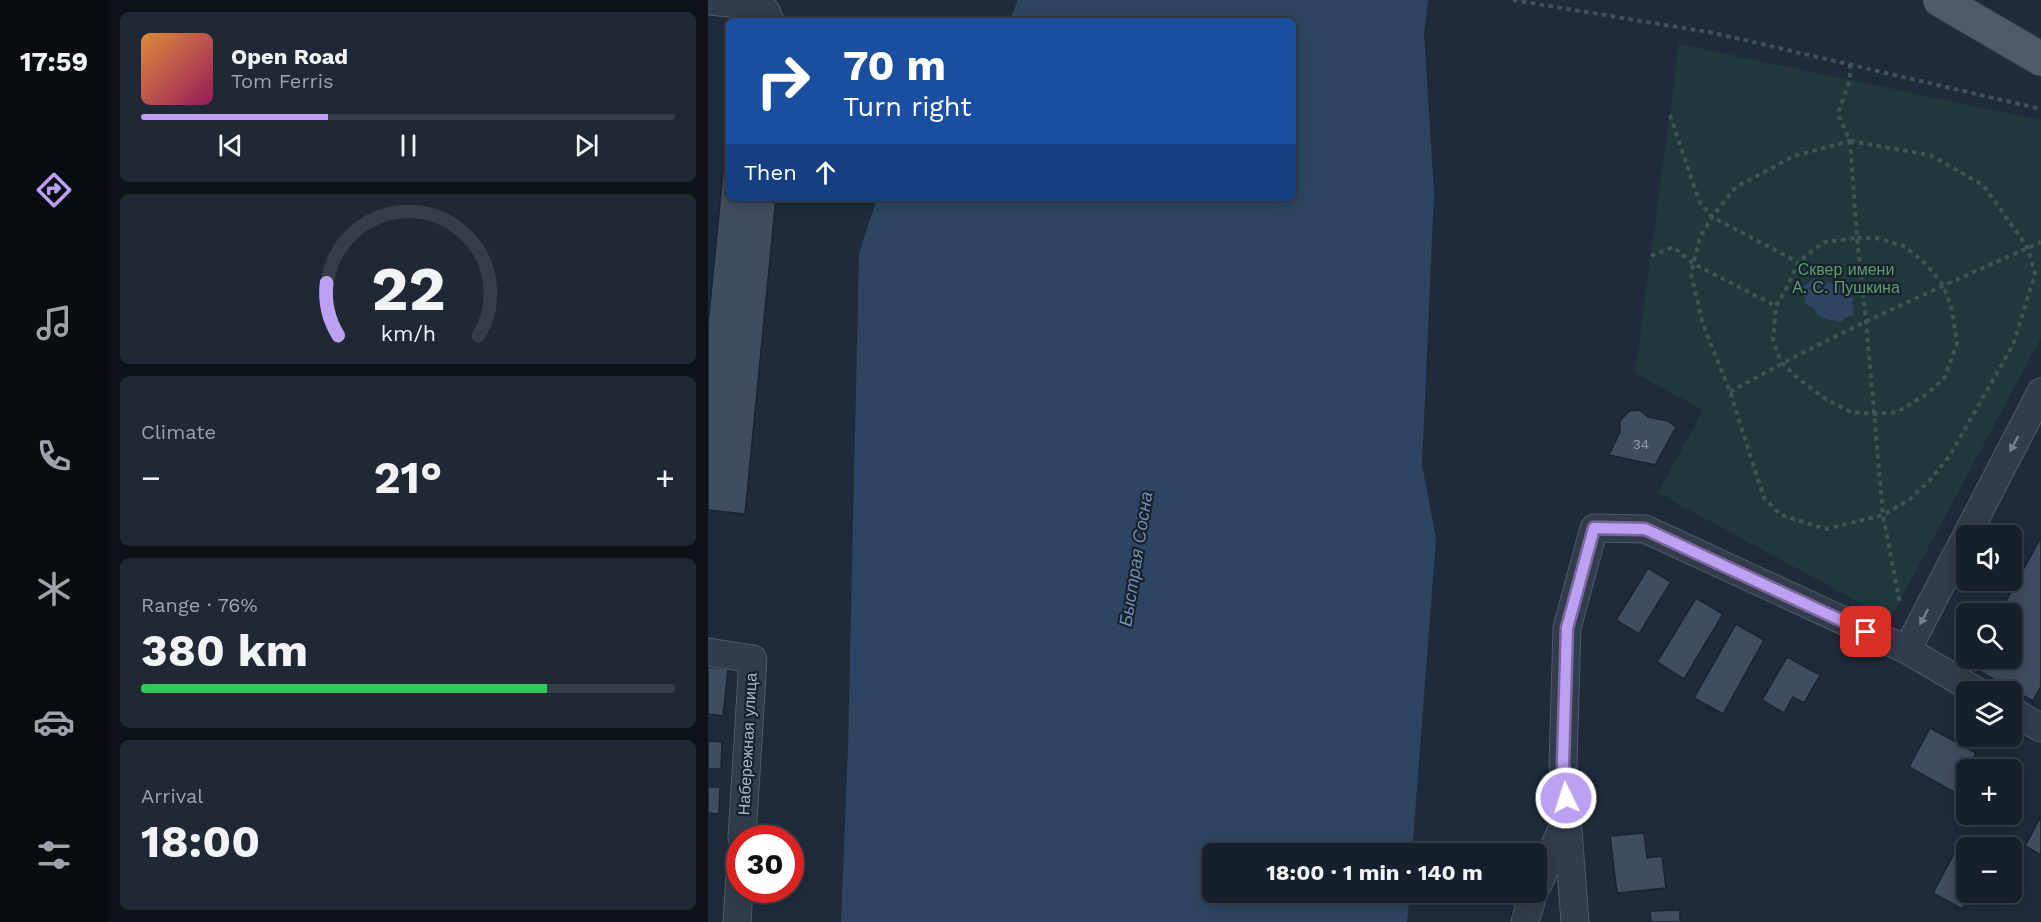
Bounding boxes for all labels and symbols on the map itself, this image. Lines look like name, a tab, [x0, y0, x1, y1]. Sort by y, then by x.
park label: Сквер имени А. С. Пушкина	[1792, 260, 1900, 297]
house number: 34	[1633, 436, 1649, 452]
one-way arrow	[2009, 436, 2019, 453]
water label: Быстрая Сосна	[1114, 490, 1157, 628]
pin	[1840, 606, 1891, 657]
one-way arrow	[1919, 609, 1929, 626]
street label: Набережная улица	[734, 672, 761, 816]
position arrow	[1534, 766, 1598, 830]
speed limit sign: 30	[726, 825, 804, 903]

